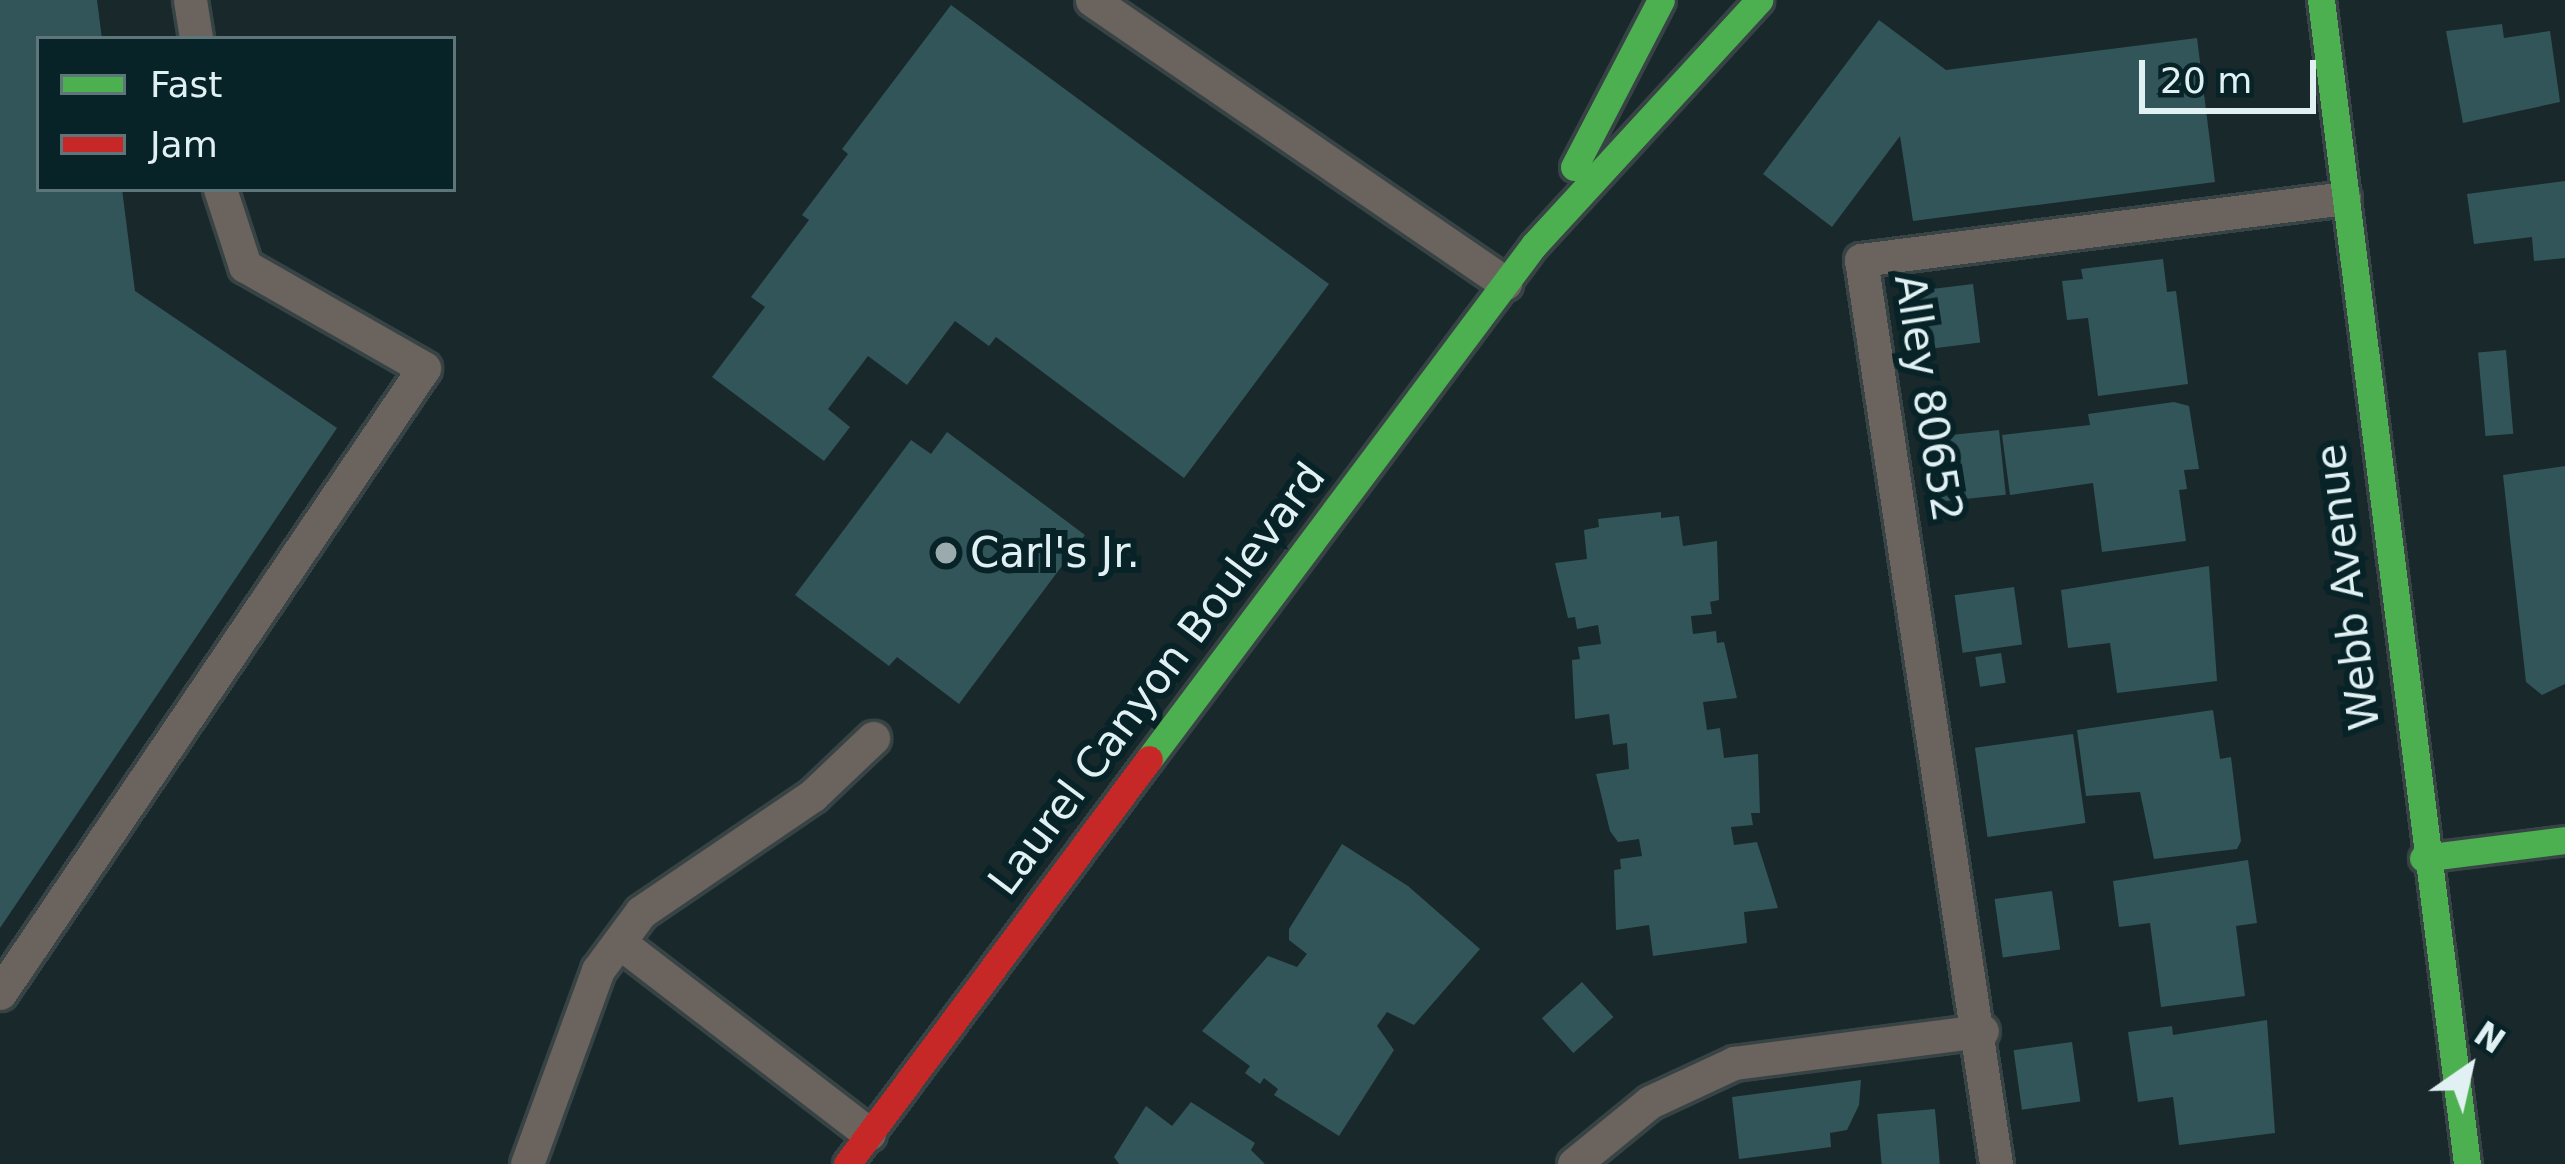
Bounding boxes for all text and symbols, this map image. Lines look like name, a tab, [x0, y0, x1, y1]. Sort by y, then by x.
legend	[36, 36, 456, 192]
scale bar	[2145, 36, 2322, 110]
text: 20 m	[2160, 60, 2252, 101]
text: Fast	[150, 64, 222, 105]
text: Jam	[150, 124, 218, 165]
street label: Alley 80652	[1884, 271, 1972, 525]
street label: Webb Avenue	[2305, 441, 2391, 733]
street label: Laurel Canyon Boulevard	[978, 453, 1336, 905]
place label: Carl's Jr.	[970, 528, 1140, 578]
marker: Carl's Jr.	[933, 540, 959, 566]
north arrow	[2409, 1008, 2529, 1128]
text: N	[2467, 1014, 2512, 1062]

